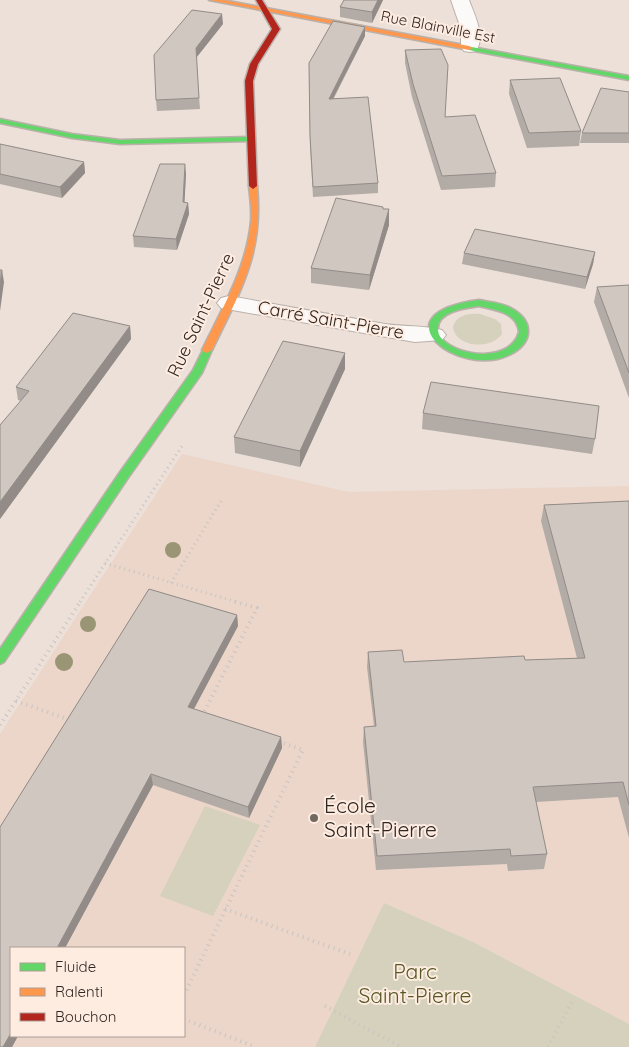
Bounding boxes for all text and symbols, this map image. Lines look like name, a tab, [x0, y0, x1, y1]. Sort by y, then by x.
street label: Rue Blainville Est	[379, 6, 497, 47]
street label: Rue Saint-Pierre	[162, 249, 239, 380]
street label: Carré Saint-Pierre	[256, 295, 406, 344]
place label: École Saint-Pierre	[324, 792, 437, 842]
marker: École Saint-Pierre	[308, 812, 320, 824]
legend	[10, 947, 185, 1037]
text: Fluide	[55, 957, 96, 976]
park label: Parc Saint-Pierre	[359, 958, 471, 1008]
text: Ralenti	[55, 982, 103, 1001]
text: Bouchon	[55, 1007, 116, 1026]

